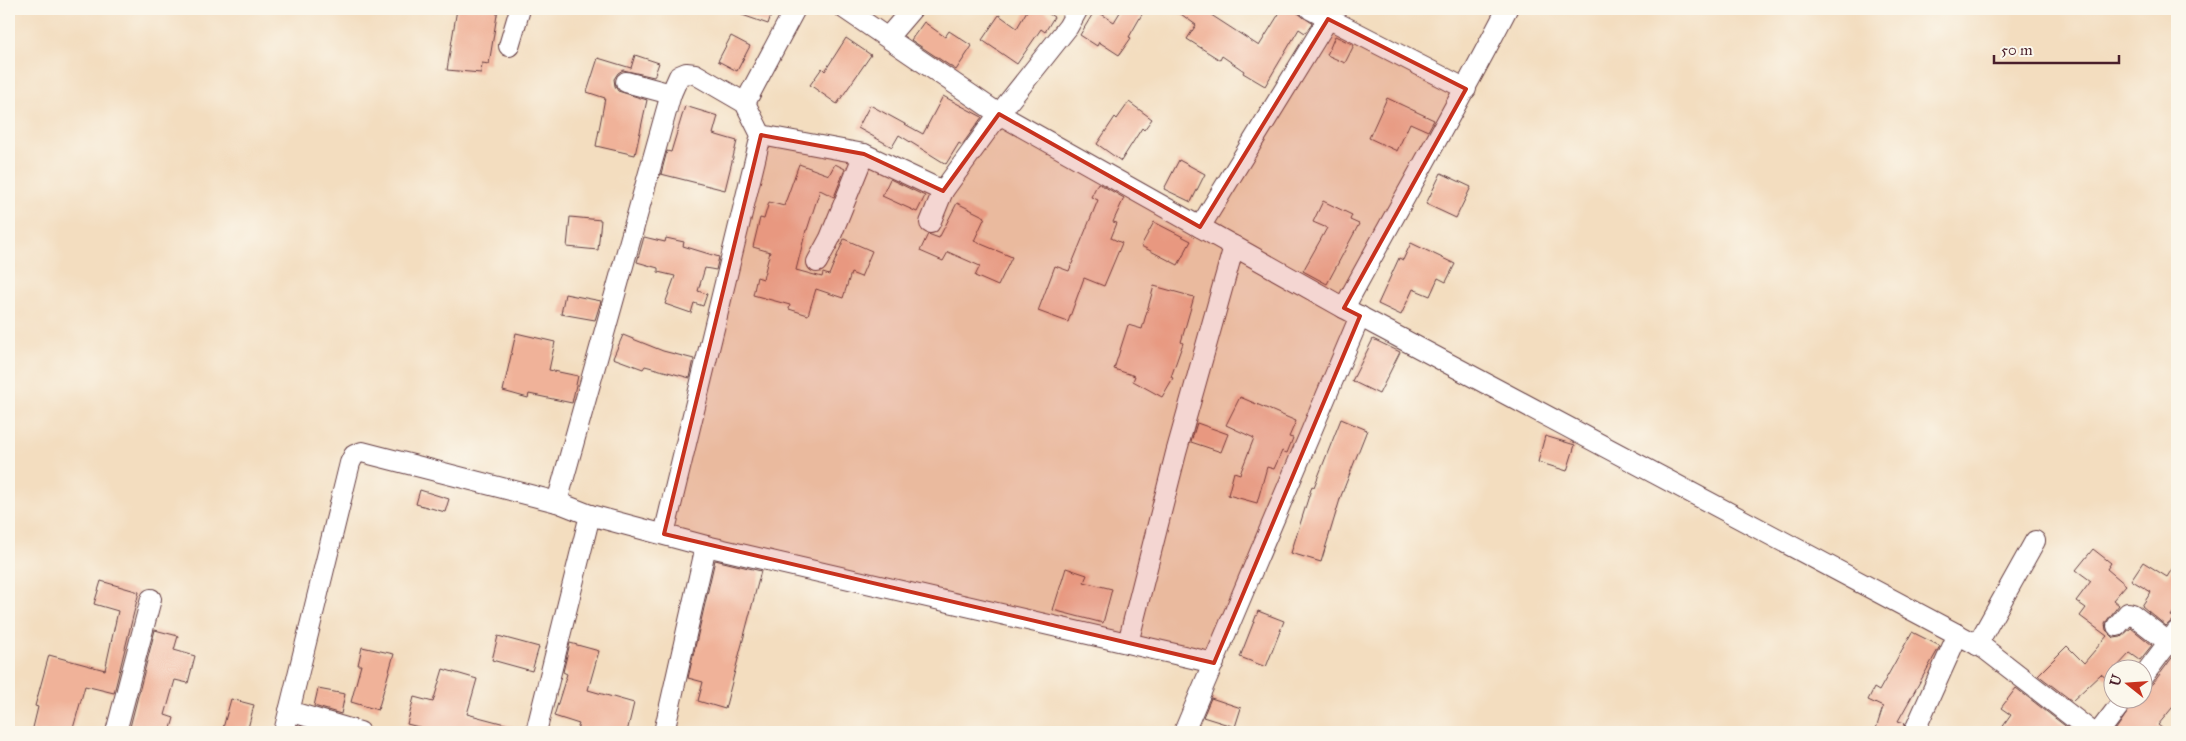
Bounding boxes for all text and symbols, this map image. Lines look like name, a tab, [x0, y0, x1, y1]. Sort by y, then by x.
scale bar	[1994, 32, 2118, 64]
text: 50 m	[2001, 41, 2033, 59]
north arrow	[2104, 658, 2154, 708]
text: U	[2106, 672, 2126, 688]

